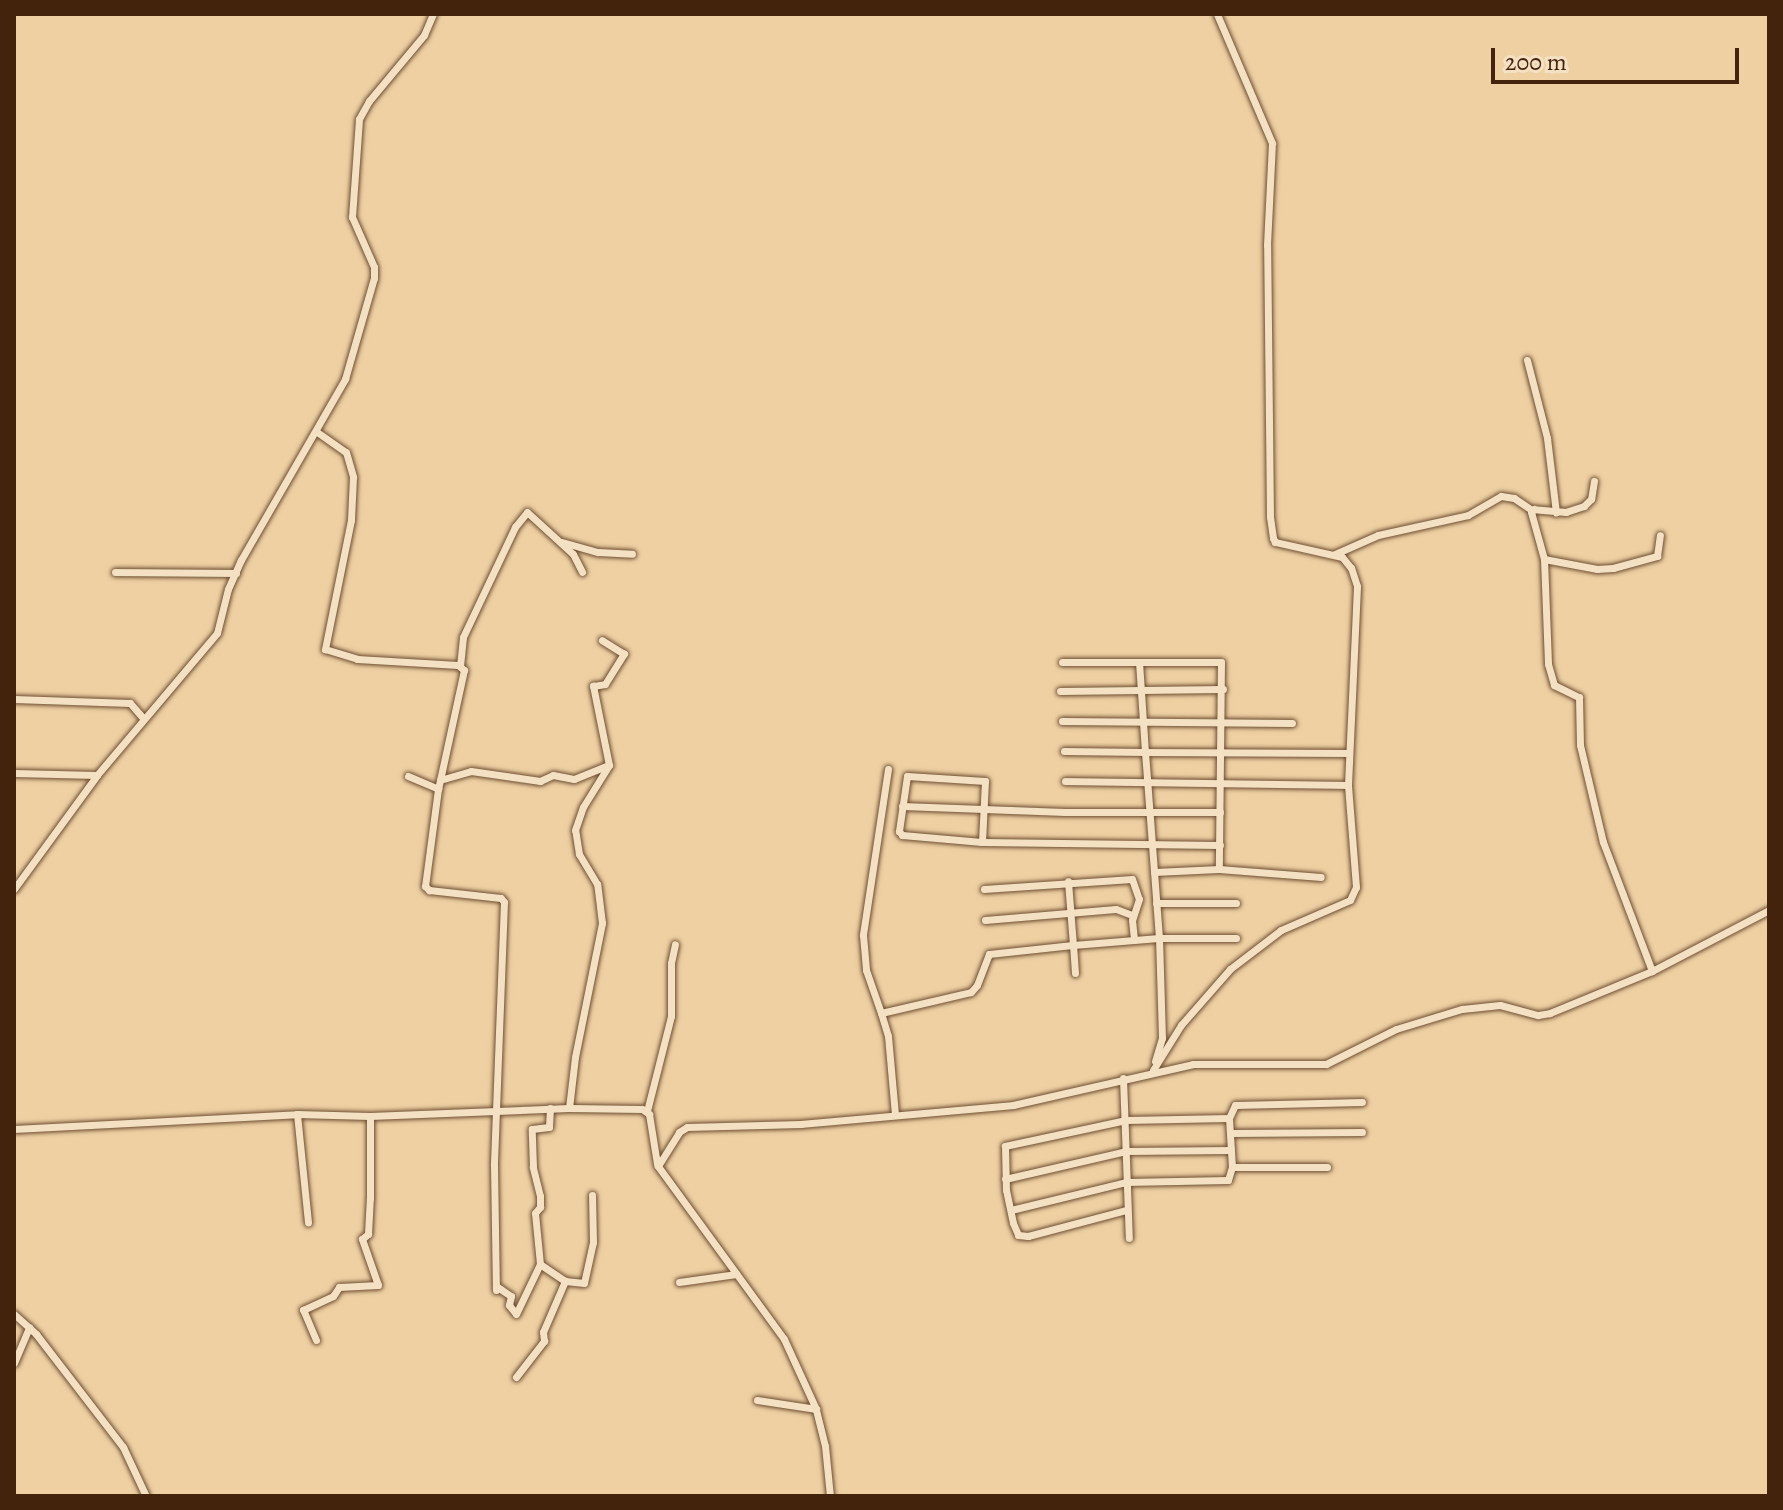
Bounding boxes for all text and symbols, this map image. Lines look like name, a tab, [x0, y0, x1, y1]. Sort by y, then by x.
scale bar	[1495, 32, 1743, 82]
text: 200 m	[1505, 46, 1567, 78]

